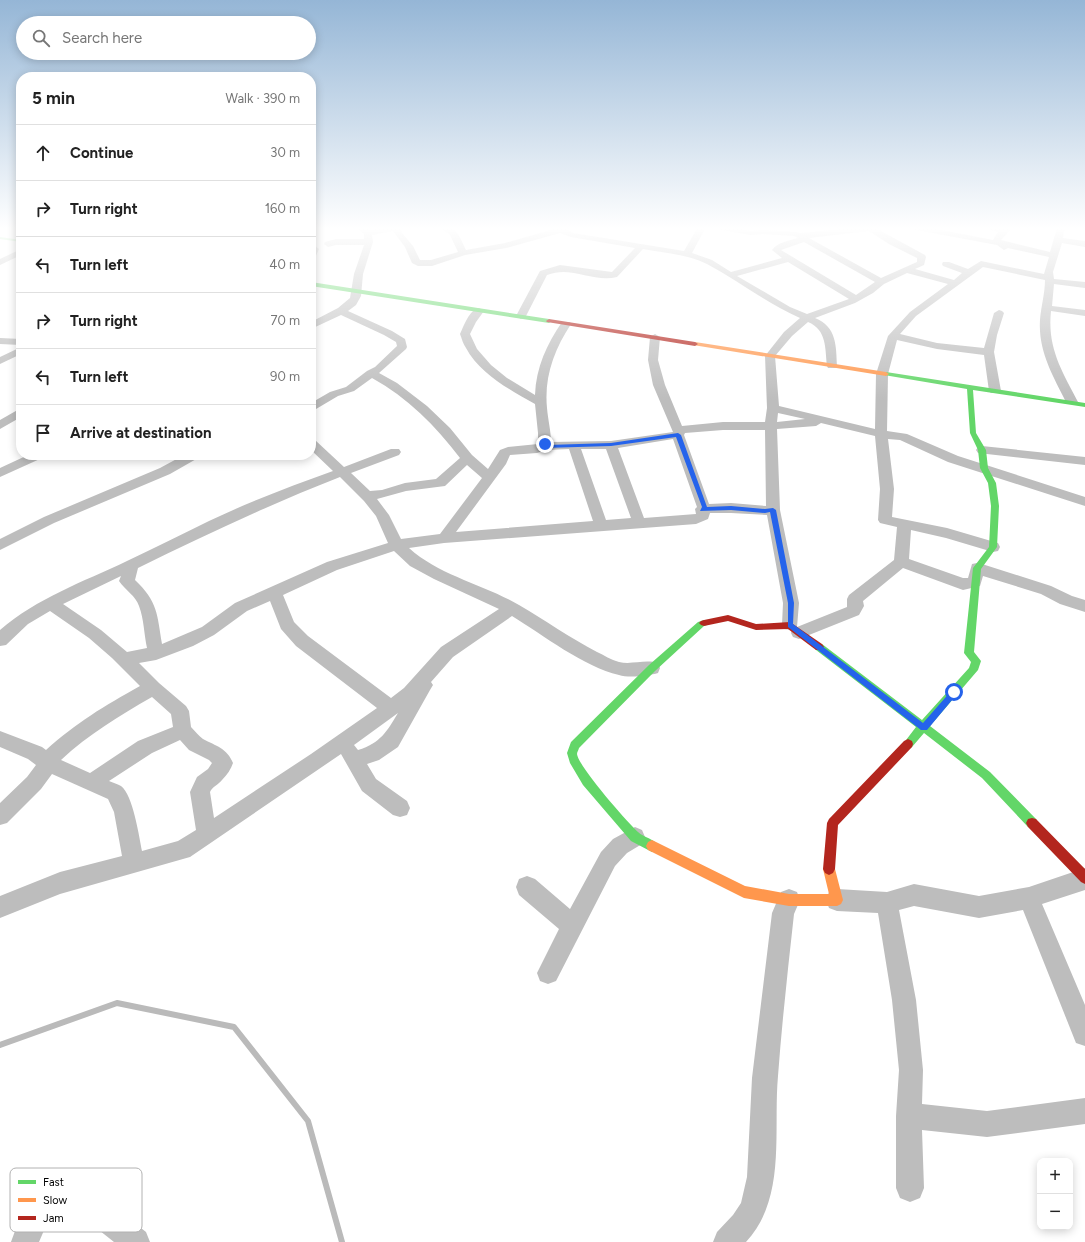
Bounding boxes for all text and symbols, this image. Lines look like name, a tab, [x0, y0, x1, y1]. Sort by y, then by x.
search box	[16, 16, 316, 60]
icon: search	[30, 27, 52, 49]
text: Search here	[62, 29, 142, 47]
text: 5 min	[32, 88, 75, 108]
text: Walk · 390 m	[225, 91, 300, 106]
icon: ahead	[32, 142, 54, 164]
text: Continue	[70, 144, 133, 162]
text: 30 m	[270, 145, 300, 160]
icon: right	[32, 198, 54, 220]
text: Turn right	[70, 200, 138, 218]
text: 160 m	[265, 201, 300, 216]
icon: left	[32, 254, 54, 276]
text: Turn left	[70, 256, 128, 274]
text: 40 m	[269, 257, 300, 272]
icon: right	[32, 310, 54, 332]
text: Turn right	[70, 312, 138, 330]
text: 70 m	[270, 313, 300, 328]
icon: left	[32, 366, 54, 388]
text: Turn left	[70, 368, 128, 386]
text: 90 m	[270, 369, 300, 384]
icon: arrive	[32, 422, 54, 444]
text: Arrive at destination	[70, 424, 211, 442]
route end	[536, 435, 554, 453]
route start	[945, 683, 963, 701]
map controls	[1037, 1158, 1073, 1230]
button: +	[1037, 1158, 1073, 1194]
legend	[10, 1168, 142, 1232]
text: Fast	[43, 1176, 64, 1189]
text: Slow	[43, 1194, 67, 1207]
button: −	[1037, 1194, 1073, 1230]
text: Jam	[43, 1212, 64, 1225]

